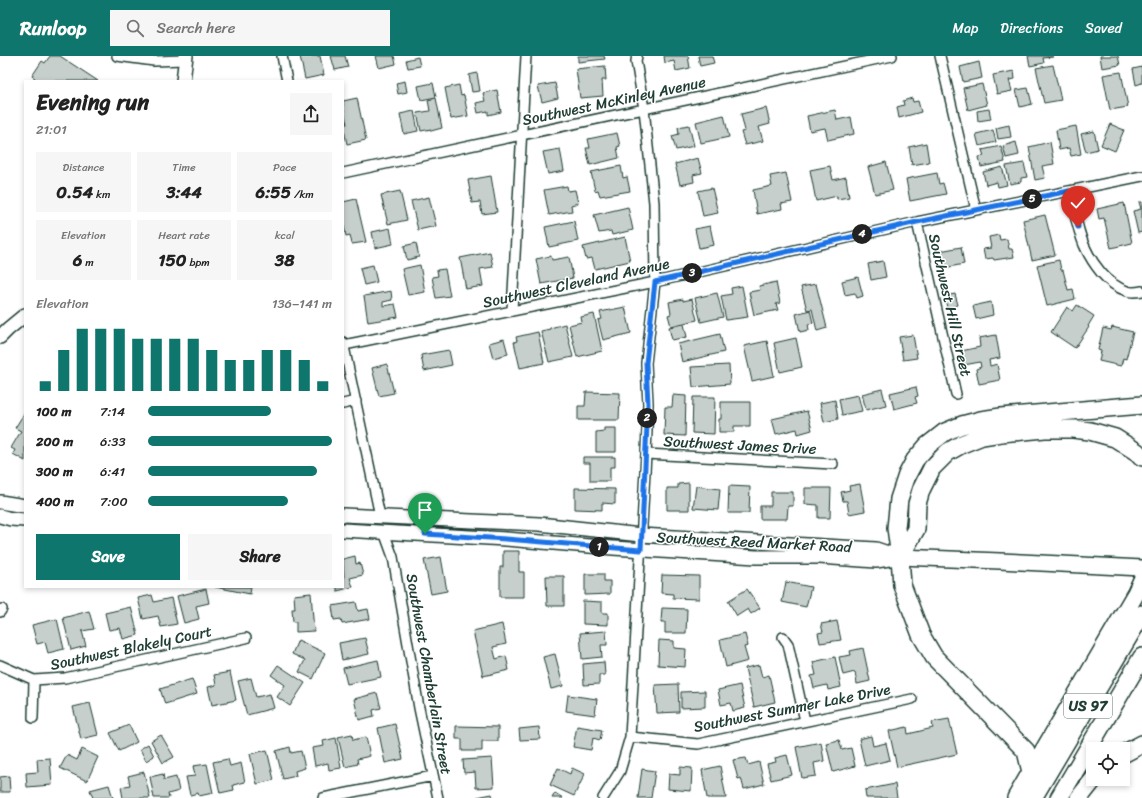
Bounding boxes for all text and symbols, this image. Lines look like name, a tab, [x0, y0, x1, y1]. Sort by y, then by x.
search box	[110, 10, 390, 46]
text: Runloop	[20, 12, 86, 45]
text: Search here	[156, 15, 235, 41]
text: Map	[952, 16, 978, 41]
text: Directions	[1000, 16, 1063, 41]
text: Saved	[1085, 16, 1122, 41]
icon: search	[124, 17, 146, 39]
street label: Southwest McKinley Avenue	[520, 69, 708, 133]
text: Evening run	[36, 83, 149, 122]
button: share	[290, 93, 332, 135]
text: 21:01	[36, 118, 67, 141]
text: Distance	[62, 158, 104, 177]
text: Time	[172, 158, 196, 177]
text: Pace	[273, 158, 296, 177]
text: 0.54	[56, 177, 93, 207]
text: 3:44	[166, 177, 202, 207]
text: 6:55	[256, 177, 291, 207]
text: km	[93, 185, 110, 204]
text: /km	[291, 185, 314, 204]
pin	[1061, 186, 1095, 227]
pin: 5	[1022, 189, 1042, 209]
text: 5	[1029, 189, 1035, 208]
icon: check	[1067, 192, 1089, 214]
pin: 4	[852, 224, 872, 244]
text: 4	[859, 224, 865, 243]
text: Elevation	[61, 226, 106, 245]
text: Heart rate	[158, 226, 210, 245]
text: kcal	[275, 226, 295, 245]
street label: Southwest Hill Street	[921, 231, 979, 379]
text: 6	[73, 245, 83, 275]
text: 150	[158, 245, 187, 275]
text: 38	[275, 245, 294, 275]
street label: Southwest Cleveland Avenue	[480, 251, 672, 315]
text: m	[83, 253, 94, 272]
text: bpm	[187, 253, 210, 272]
pin: 3	[682, 263, 702, 283]
text: 3	[689, 263, 695, 282]
text: Elevation	[36, 292, 89, 315]
text: 136–141 m	[272, 292, 332, 315]
text: 100 m	[36, 400, 71, 423]
text: 7:14	[100, 400, 125, 423]
pin: 2	[637, 408, 657, 428]
text: 2	[644, 408, 650, 427]
street label: Southwest James Drive	[663, 428, 817, 462]
text: 200 m	[36, 430, 73, 453]
text: 6:33	[100, 430, 126, 453]
text: 300 m	[36, 460, 73, 483]
text: 6:41	[100, 460, 125, 483]
text: 400 m	[36, 490, 74, 513]
text: 7:00	[100, 490, 128, 513]
pin	[408, 493, 442, 534]
icon: arrive	[414, 499, 436, 521]
street label: Southwest Reed Market Road	[656, 524, 853, 560]
button: Save	[36, 534, 180, 580]
button: Share	[188, 534, 332, 580]
pin: 1	[589, 537, 609, 557]
text: 1	[597, 537, 601, 556]
street label: Southwest Chamberlain Street	[399, 571, 460, 777]
street label: Southwest Blakely Court	[48, 618, 215, 678]
street label: Southwest Summer Lake Drive	[691, 676, 893, 740]
road number: US 97	[1064, 694, 1112, 718]
map controls	[1086, 742, 1130, 786]
button: locate	[1086, 742, 1130, 786]

